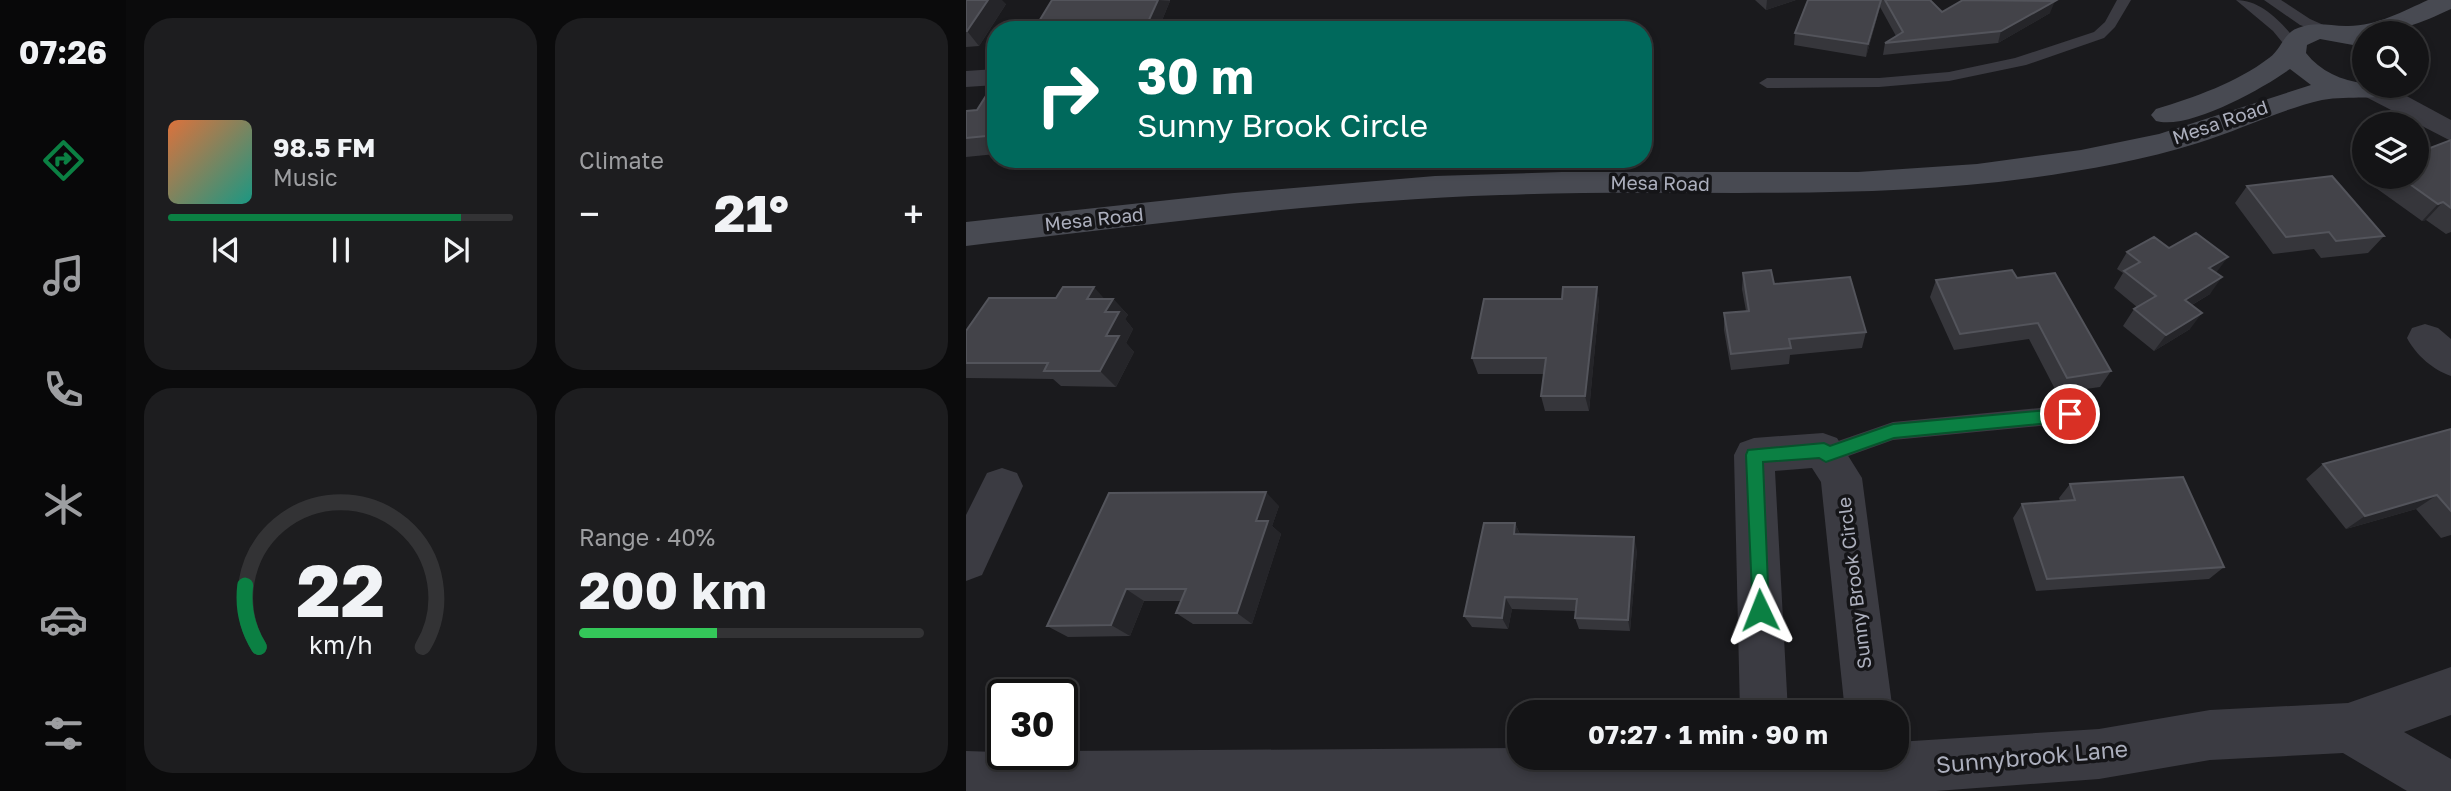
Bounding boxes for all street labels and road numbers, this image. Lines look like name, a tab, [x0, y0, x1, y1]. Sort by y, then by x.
street label: Mesa Road	[2169, 94, 2271, 149]
street label: Mesa Road	[1610, 170, 1710, 195]
street label: Mesa Road	[1043, 202, 1145, 235]
street label: Sunny Brook Circle	[1832, 496, 1875, 670]
street label: Sunnybrook Lane	[1935, 734, 2129, 778]

